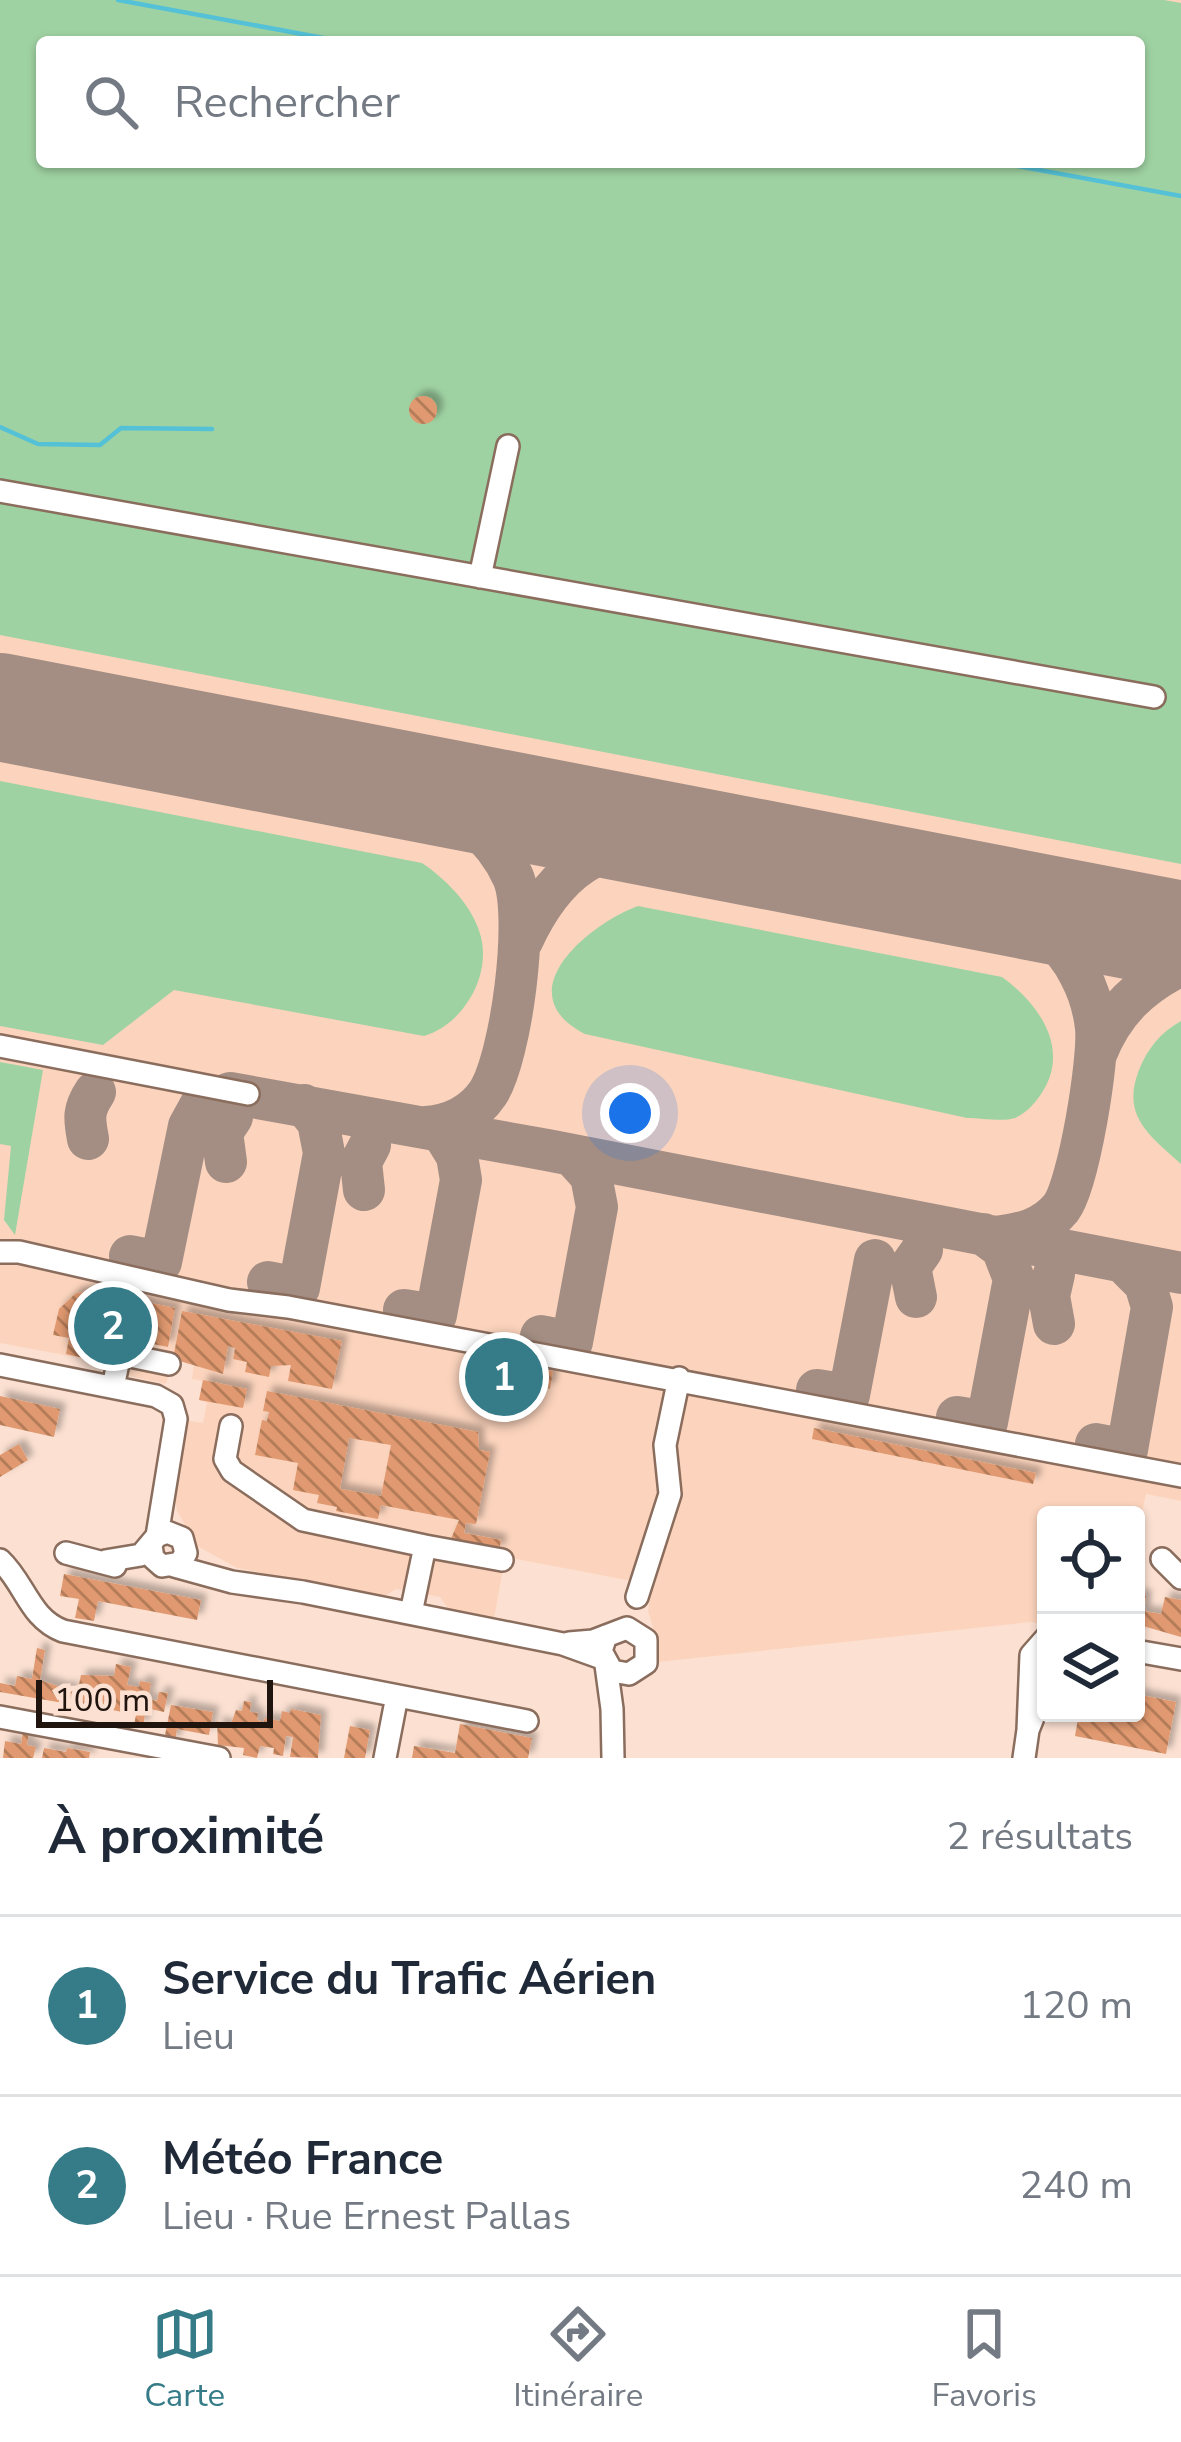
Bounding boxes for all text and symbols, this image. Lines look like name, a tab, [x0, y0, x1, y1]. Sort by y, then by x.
search box	[36, 36, 1145, 168]
icon: search	[78, 69, 144, 135]
text: Rechercher	[174, 72, 400, 133]
your location	[600, 1083, 660, 1143]
pin: 2	[74, 1281, 152, 1371]
pin: 1	[465, 1332, 543, 1422]
map controls	[1037, 1506, 1145, 1722]
button: locate	[1037, 1506, 1145, 1614]
button: layers	[1037, 1614, 1145, 1722]
scale bar	[36, 1674, 273, 1727]
text: 100 m	[54, 1678, 150, 1723]
text: À proximité	[48, 1801, 324, 1871]
text: 2 résultats	[947, 1810, 1133, 1863]
text: Service du Trafic Aérien	[162, 1949, 656, 2010]
text: 1	[75, 1979, 99, 2032]
text: 120 m	[1019, 1979, 1133, 2032]
text: Lieu	[162, 2010, 235, 2063]
text: Météo France	[162, 2129, 443, 2190]
text: 2	[75, 2159, 99, 2212]
text: 240 m	[1019, 2159, 1133, 2212]
text: Lieu · Rue Ernest Pallas	[162, 2190, 571, 2243]
tab: Carte	[144, 2301, 225, 2418]
tab: Itinéraire	[513, 2301, 643, 2418]
tab: Favoris	[932, 2301, 1037, 2418]

